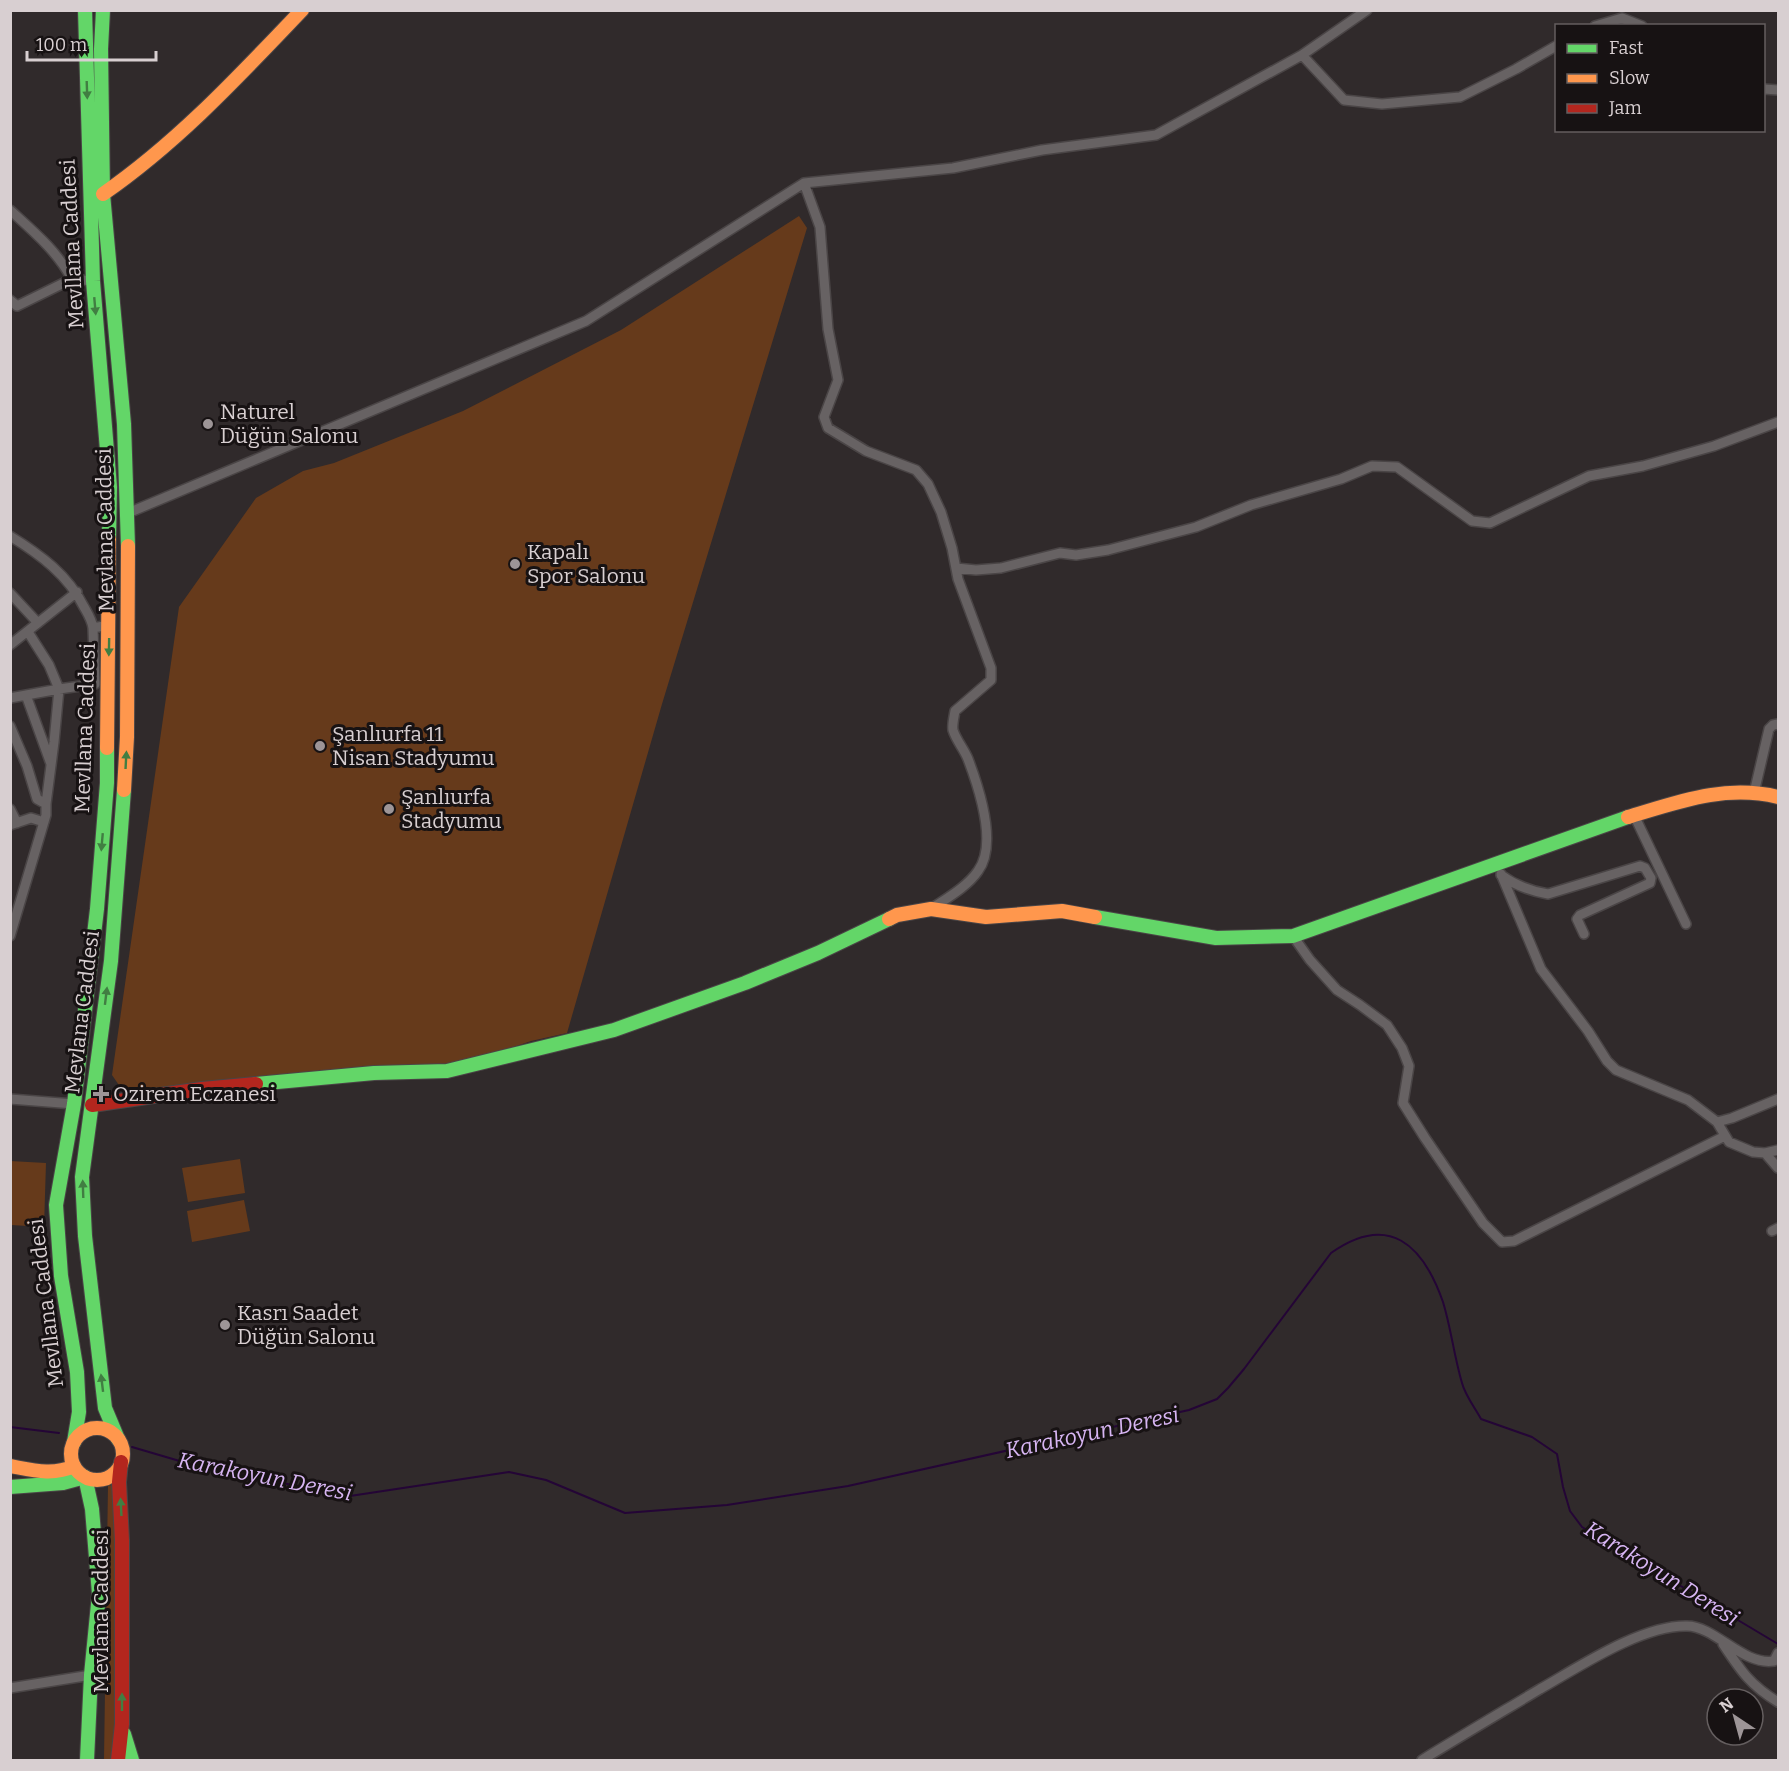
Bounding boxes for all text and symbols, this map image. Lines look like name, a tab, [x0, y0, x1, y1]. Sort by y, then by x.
scale bar	[27, 24, 156, 62]
legend	[1555, 24, 1765, 132]
text: 100 m	[36, 34, 87, 56]
text: Fast	[1609, 37, 1644, 59]
text: Slow	[1609, 67, 1650, 89]
one-way arrow	[83, 80, 92, 99]
text: Jam	[1608, 97, 1642, 119]
street label: Mevllana Caddesi	[55, 158, 89, 330]
one-way arrow	[90, 296, 100, 315]
place label: Naturel Düğün Salonu	[220, 399, 358, 449]
marker: Naturel Düğün Salonu	[201, 417, 215, 431]
street label: Mevlana Caddesi	[91, 448, 119, 612]
place label: Kapalı Spor Salonu	[527, 539, 645, 589]
marker: Kapalı Spor Salonu	[508, 557, 522, 571]
one-way arrow	[104, 638, 113, 657]
street label: Mevllana Caddesi	[69, 643, 101, 813]
place label: Şanlıurfa 11 Nisan Stadyumu	[332, 721, 495, 771]
marker: Şanlıurfa 11 Nisan Stadyumu	[313, 739, 327, 753]
one-way arrow	[122, 750, 131, 769]
place label: Şanlıurfa Stadyumu	[401, 784, 502, 834]
marker: Şanlıurfa Stadyumu	[382, 802, 396, 816]
one-way arrow	[97, 832, 107, 851]
street label: Mevlana Caddesi	[59, 929, 105, 1095]
one-way arrow	[102, 986, 111, 1005]
place label: Ozirem Eczanesi	[113, 1081, 276, 1107]
marker: Ozirem Eczanesi	[94, 1087, 108, 1101]
one-way arrow	[78, 1180, 87, 1199]
street label: Mevllana Caddesi	[23, 1217, 69, 1389]
place label: Kasrı Saadet Düğün Salonu	[237, 1300, 375, 1350]
marker: Kasrı Saadet Düğün Salonu	[218, 1318, 232, 1332]
one-way arrow	[97, 1374, 107, 1393]
water label: Karakoyun Deresi	[1003, 1401, 1181, 1464]
water label: Karakoyun Deresi	[176, 1446, 354, 1507]
one-way arrow	[116, 1498, 125, 1517]
water label: Karakoyun Deresi	[1580, 1515, 1744, 1632]
street label: Mevlana Caddesi	[88, 1529, 114, 1693]
north arrow	[1705, 1687, 1765, 1747]
one-way arrow	[117, 1693, 127, 1712]
text: N	[1716, 1694, 1737, 1717]

